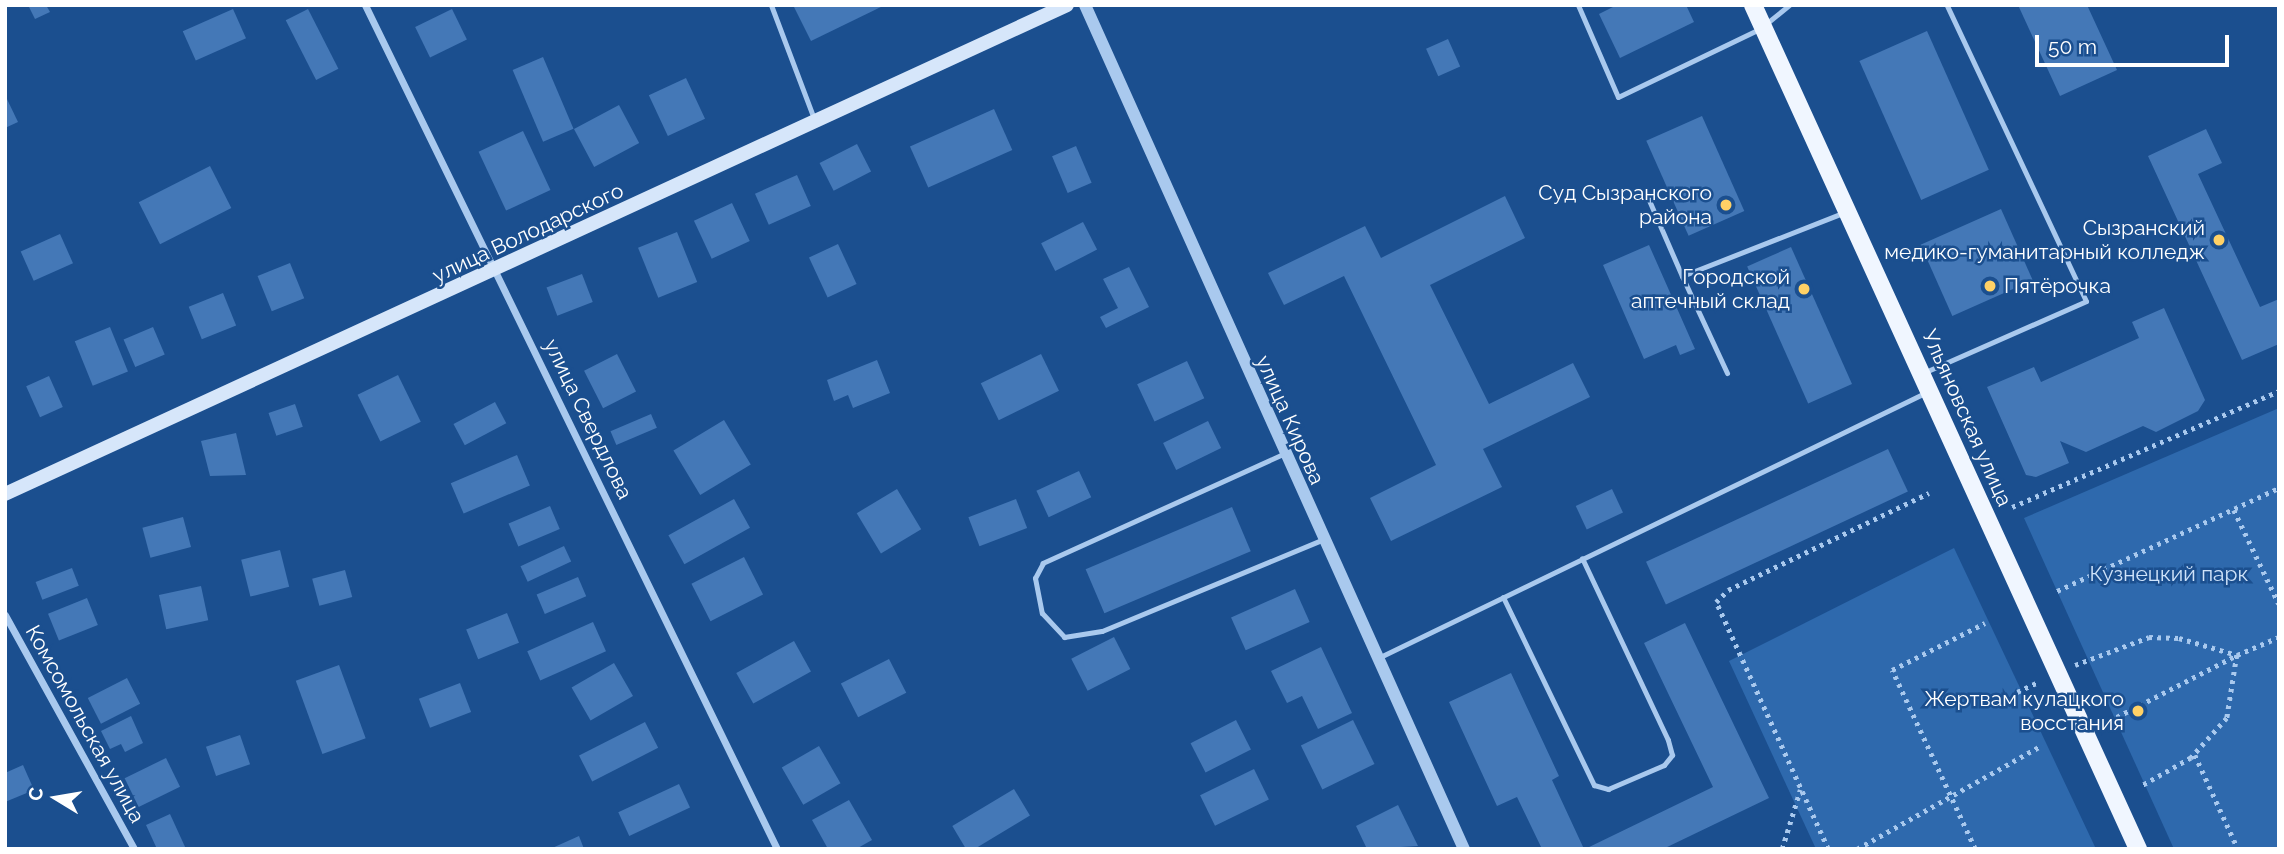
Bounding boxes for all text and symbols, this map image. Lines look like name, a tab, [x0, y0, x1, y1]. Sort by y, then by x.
scale bar	[2039, 21, 2233, 65]
text: 50 m	[2048, 34, 2097, 59]
street label: улица Володарского	[429, 178, 627, 288]
place label: Суд Сызранского района	[1538, 180, 1712, 230]
marker: Суд Сызранского района	[1718, 197, 1734, 213]
place label: Сызранский медико-гуманитарный колледж	[1884, 215, 2205, 265]
marker: Сызранский медико-гуманитарный колледж	[2211, 232, 2227, 248]
place label: Городской аптечный склад	[1631, 264, 1790, 314]
place label: Пятёрочка	[2004, 273, 2111, 299]
marker: Пятёрочка	[1982, 278, 1998, 294]
marker: Городской аптечный склад	[1796, 281, 1812, 297]
street label: Ульяновская улица	[1917, 325, 2017, 511]
street label: улица Свердлова	[538, 335, 638, 503]
street label: улица Кирова	[1250, 352, 1330, 488]
park label: Кузнецкий парк	[2090, 561, 2248, 587]
street label: Комсомольская улица	[20, 621, 150, 827]
place label: Жертвам кулацкого восстания	[1924, 686, 2124, 736]
marker: Жертвам кулацкого восстания	[2130, 703, 2146, 719]
north arrow	[21, 763, 91, 833]
text: С	[23, 785, 47, 803]

